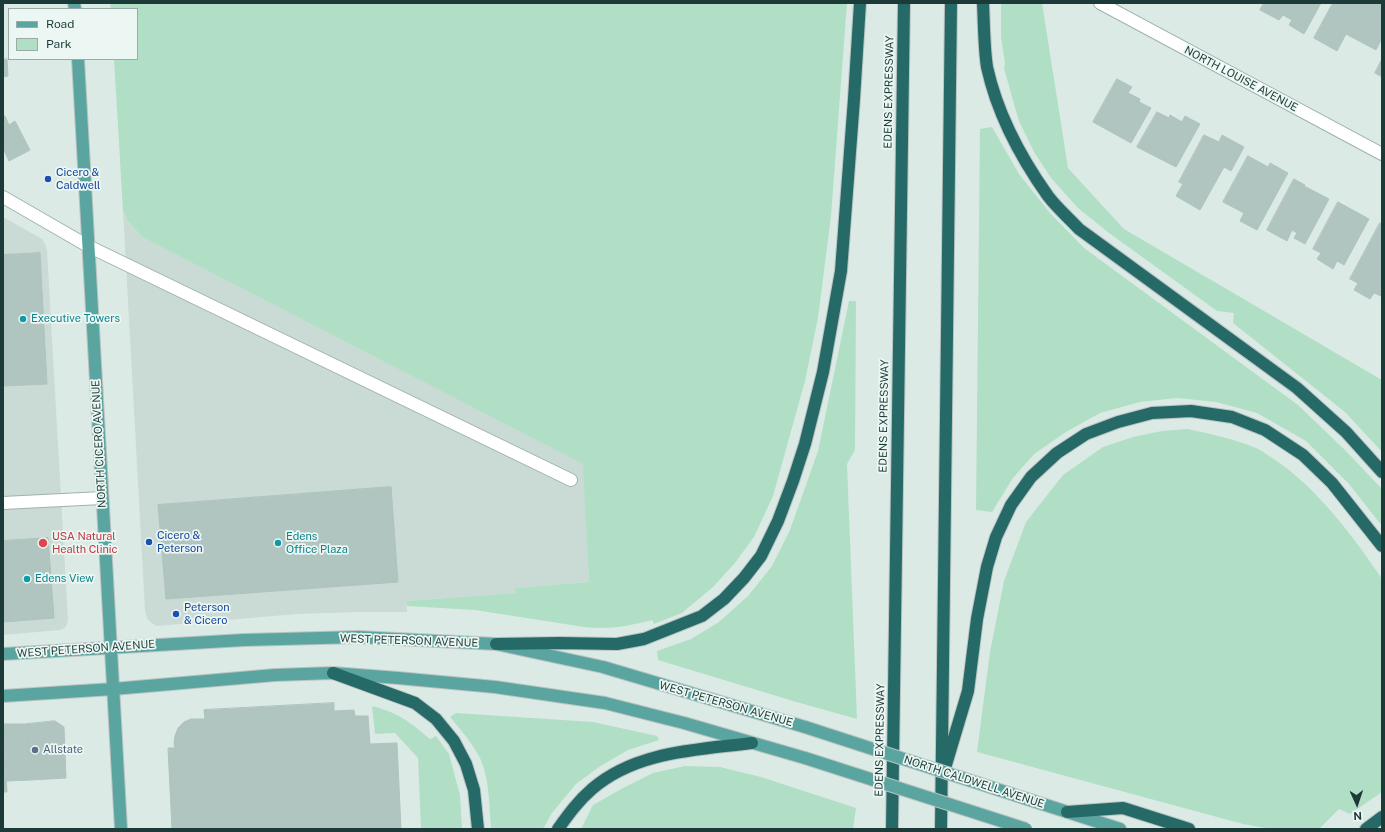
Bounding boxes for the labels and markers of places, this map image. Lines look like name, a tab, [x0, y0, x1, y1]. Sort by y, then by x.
place label: Cicero & Caldwell	[56, 166, 100, 192]
marker: Cicero & Caldwell	[43, 174, 53, 184]
place label: Executive Towers	[31, 312, 120, 326]
marker: Executive Towers	[18, 314, 28, 324]
place label: Cicero & Peterson	[157, 529, 203, 555]
place label: USA Natural Health Clinic	[52, 530, 117, 556]
place label: Edens Office Plaza	[286, 530, 348, 556]
marker: USA Natural Health Clinic	[37, 537, 49, 549]
marker: Cicero & Peterson	[144, 537, 154, 547]
marker: Edens Office Plaza	[273, 538, 283, 548]
place label: Edens View	[35, 572, 94, 586]
marker: Edens View	[22, 574, 32, 584]
place label: Peterson & Cicero	[184, 601, 230, 627]
marker: Peterson & Cicero	[171, 609, 181, 619]
place label: Allstate	[43, 743, 83, 757]
marker: Allstate	[30, 745, 40, 755]

